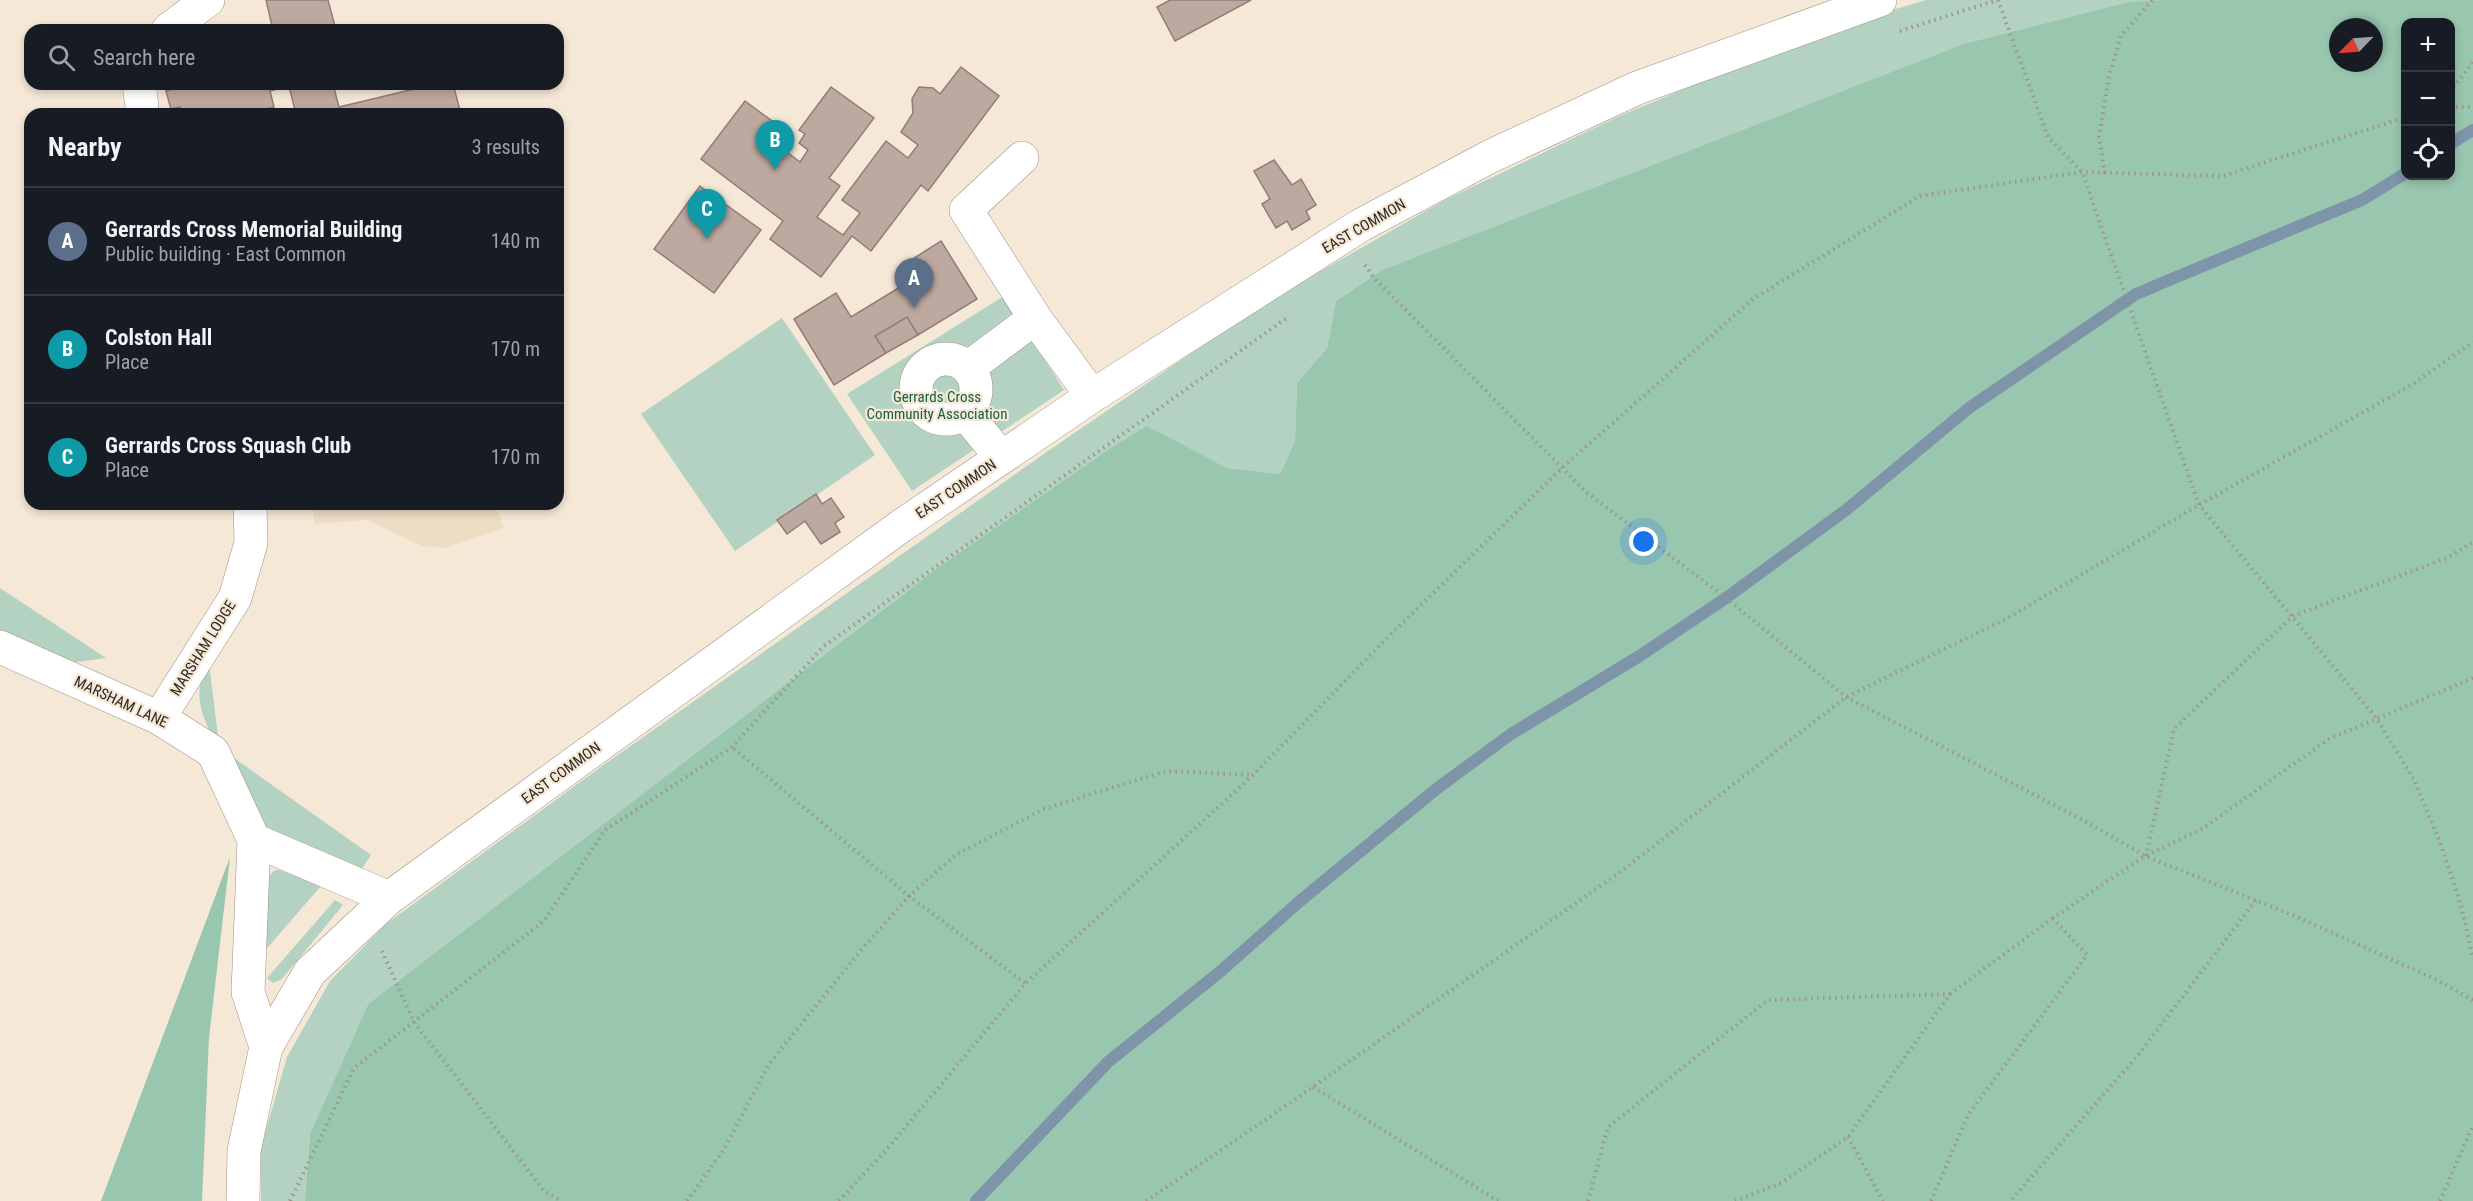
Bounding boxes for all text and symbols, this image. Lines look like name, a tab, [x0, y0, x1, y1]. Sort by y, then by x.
north arrow	[2329, 18, 2383, 72]
map controls	[2401, 18, 2455, 180]
button: +	[2401, 18, 2455, 72]
search box	[24, 24, 564, 90]
icon: search	[45, 41, 78, 74]
text: Search here	[93, 45, 195, 70]
button: −	[2401, 72, 2455, 126]
pin: B	[756, 120, 794, 170]
button: locate	[2401, 126, 2455, 180]
text: Nearby	[48, 132, 122, 162]
text: 3 results	[472, 135, 540, 159]
pin: C	[688, 190, 726, 239]
street label: EAST COMMON	[1319, 195, 1409, 257]
text: Gerrards Cross Memorial Building	[105, 217, 402, 242]
text: A	[62, 229, 73, 253]
text: 140 m	[491, 229, 540, 253]
text: Public building · East Common	[105, 242, 346, 266]
pin: A	[894, 258, 934, 308]
text: Colston Hall	[105, 325, 212, 350]
text: B	[62, 337, 73, 361]
text: 170 m	[491, 337, 540, 361]
text: Place	[105, 350, 149, 374]
park label: Gerrards Cross Community Association	[867, 388, 1007, 423]
text: Gerrards Cross Squash Club	[105, 433, 351, 458]
text: C	[62, 445, 73, 469]
text: 170 m	[491, 445, 540, 469]
street label: EAST COMMON	[912, 455, 1000, 523]
text: Place	[105, 458, 149, 482]
your location	[1629, 527, 1658, 556]
street label: MARSHAM LODGE	[166, 597, 240, 699]
street label: MARSHAM LANE	[71, 672, 171, 732]
street label: EAST COMMON	[518, 738, 604, 808]

